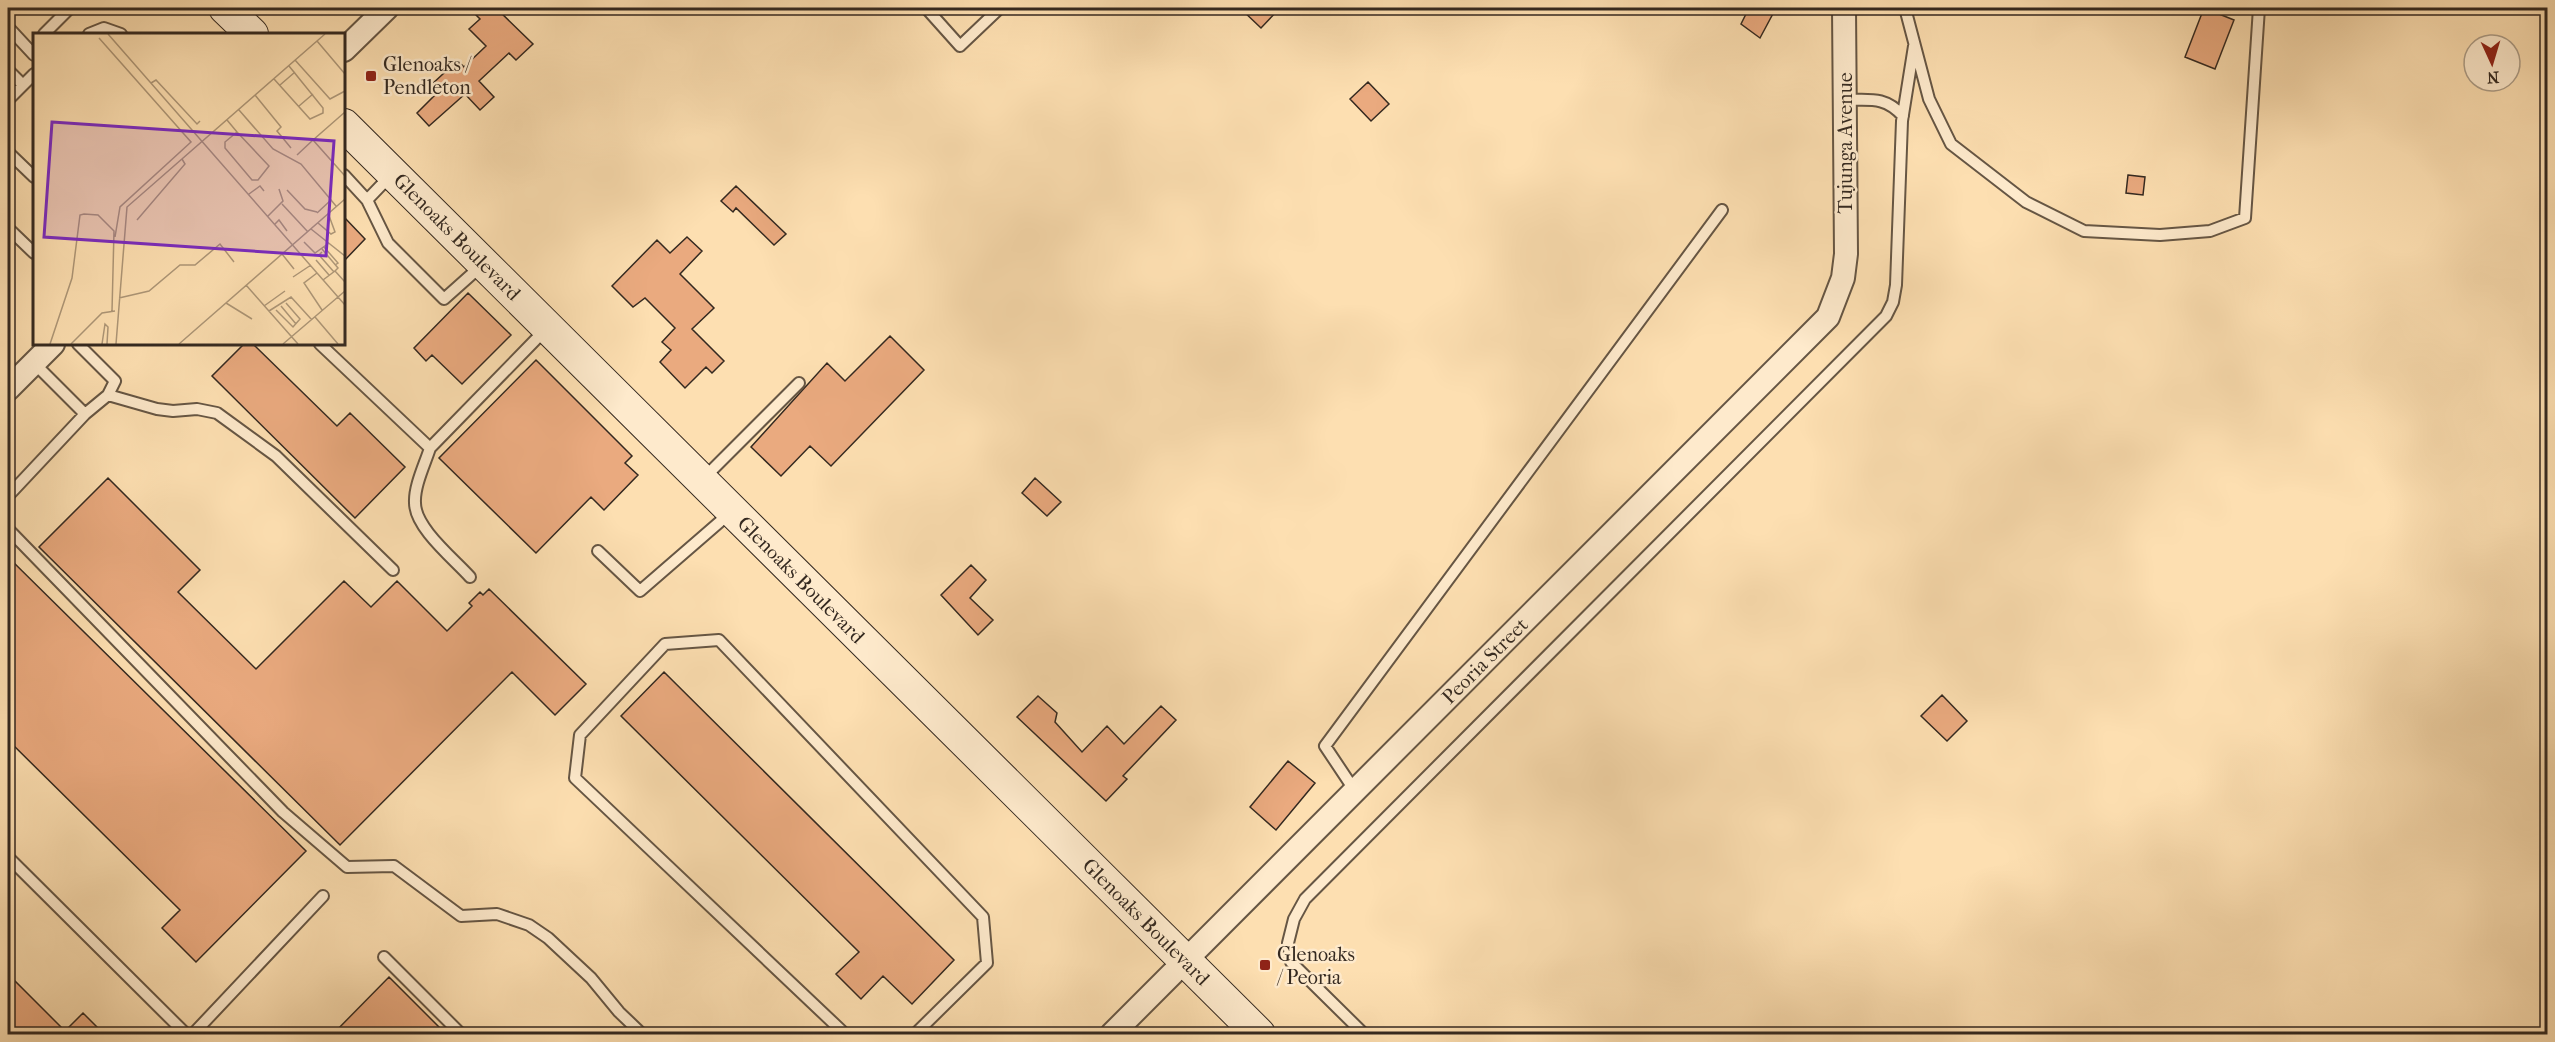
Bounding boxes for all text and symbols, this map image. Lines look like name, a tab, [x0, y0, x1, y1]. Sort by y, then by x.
inset map	[33, 33, 345, 345]
north arrow	[2462, 33, 2522, 93]
place label: Glenoaks / Pendleton	[383, 53, 472, 99]
text: N	[2485, 68, 2500, 87]
marker: Glenoaks / Pendleton	[364, 69, 378, 83]
street label: Tujunga Avenue	[1834, 72, 1857, 214]
street label: Glenoaks Boulevard	[389, 169, 526, 306]
street label: Glenoaks Boulevard	[733, 512, 870, 649]
street label: Peoria Street	[1437, 613, 1533, 709]
street label: Glenoaks Boulevard	[1078, 854, 1215, 991]
place label: Glenoaks / Peoria	[1276, 943, 1355, 989]
marker: Glenoaks / Peoria	[1258, 958, 1272, 972]

